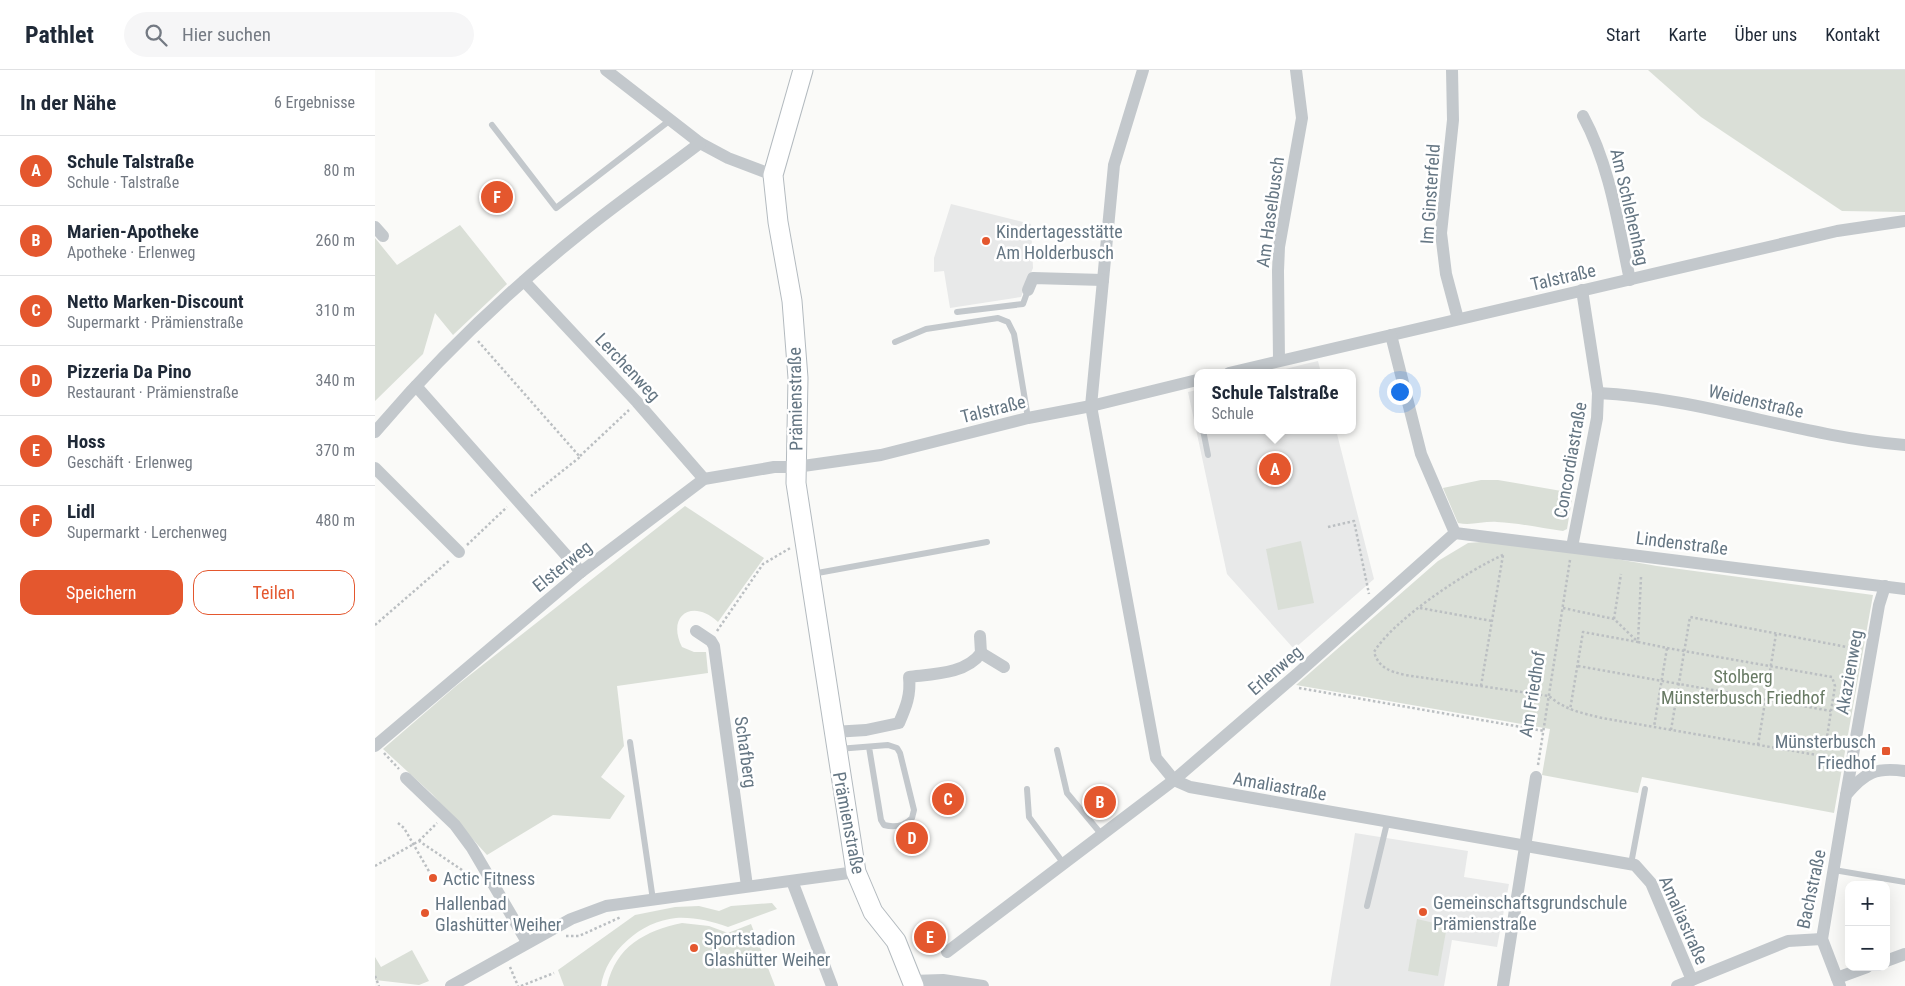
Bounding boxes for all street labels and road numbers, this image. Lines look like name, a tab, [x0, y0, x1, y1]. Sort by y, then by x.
street label: Im Ginsterfeld	[1416, 143, 1444, 245]
street label: Am Schlehenhag	[1606, 147, 1654, 267]
street label: Am Haselbusch	[1252, 155, 1288, 269]
street label: Talstraße	[1528, 259, 1598, 295]
street label: Lerchenweg	[591, 329, 665, 405]
street label: Prämienstraße	[784, 347, 806, 451]
street label: Weidenstraße	[1706, 380, 1806, 422]
street label: Talstraße	[958, 391, 1028, 427]
street label: Concordiastraße	[1549, 400, 1591, 520]
street label: Lindenstraße	[1635, 527, 1729, 559]
street label: Elsterweg	[528, 536, 596, 596]
street label: Akazienweg	[1831, 628, 1867, 716]
street label: Erlenweg	[1244, 641, 1306, 699]
street label: Am Friedhof	[1515, 649, 1549, 739]
street label: Schafberg	[731, 715, 761, 789]
street label: Amaliastraße	[1232, 767, 1328, 805]
street label: Prämienstraße	[829, 770, 869, 876]
street label: Bachstraße	[1792, 847, 1830, 931]
street label: Amaliastraße	[1655, 873, 1713, 967]

